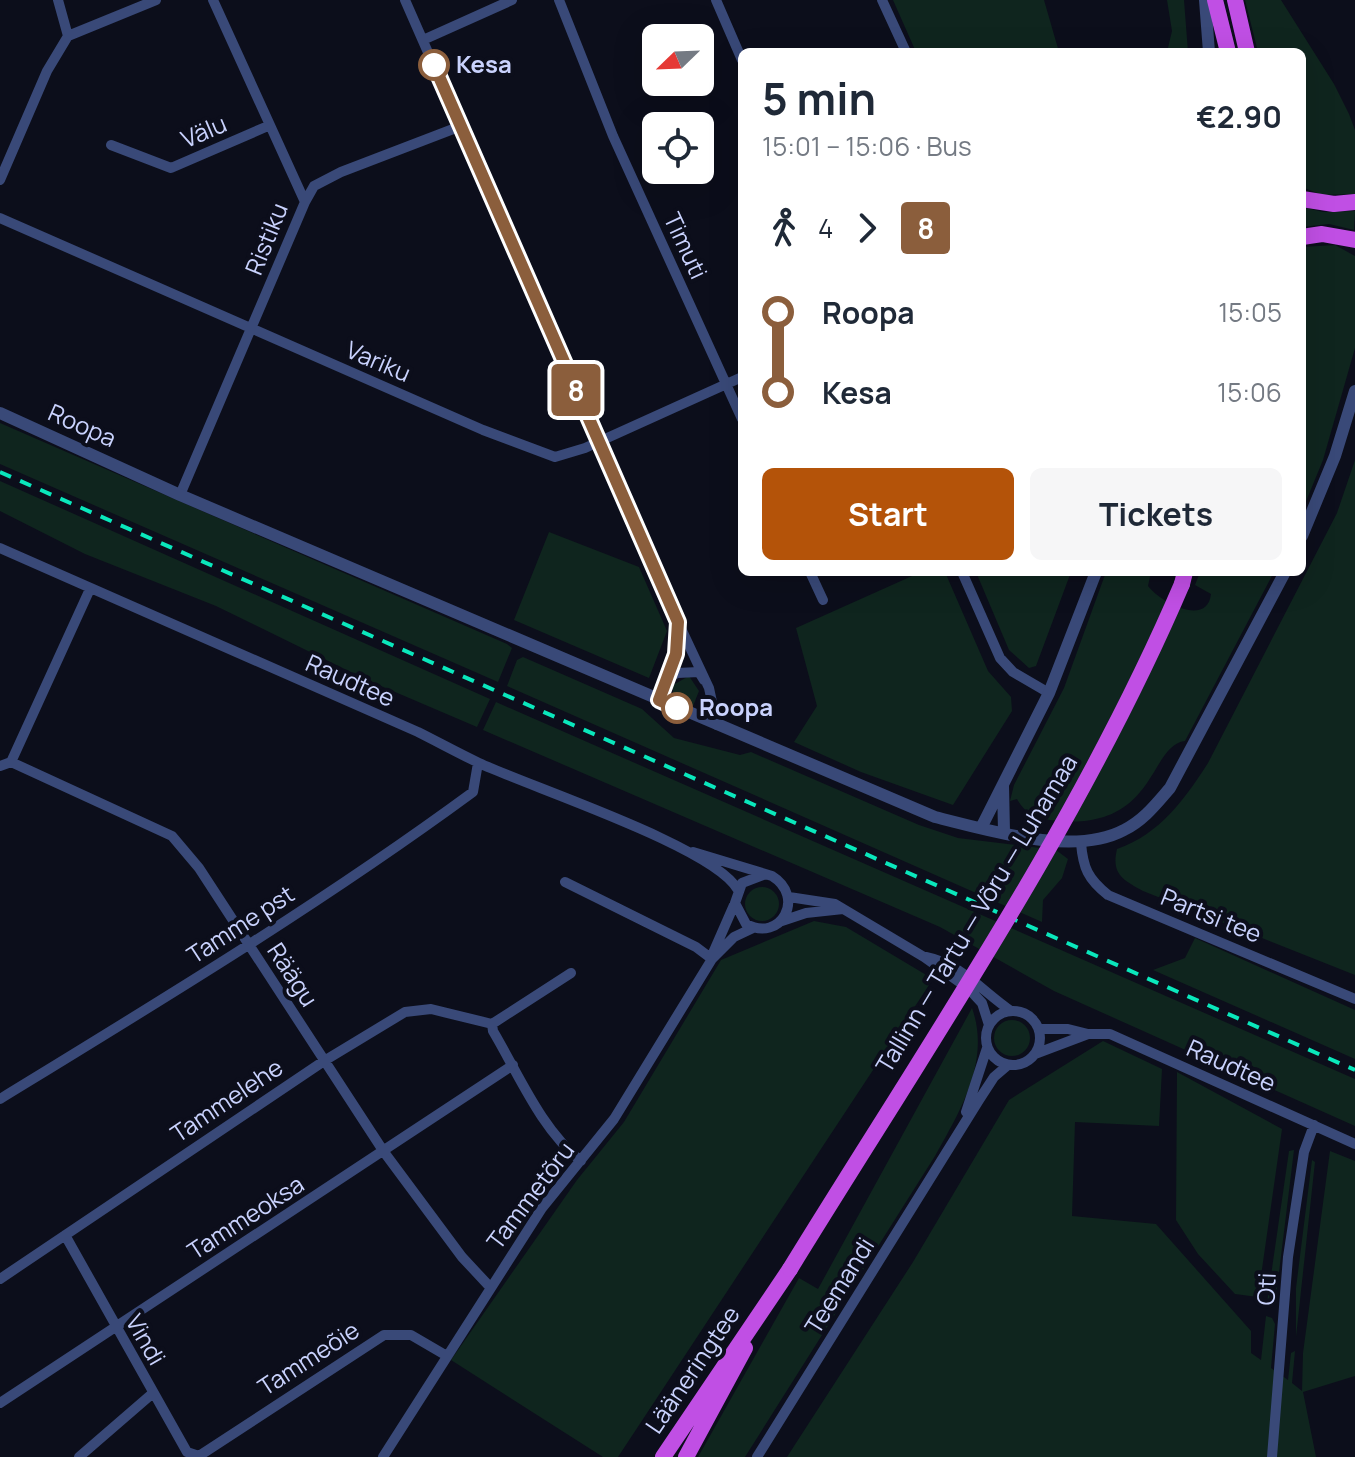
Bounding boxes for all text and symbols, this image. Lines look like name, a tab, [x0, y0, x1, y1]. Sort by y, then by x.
north arrow	[642, 24, 714, 96]
map controls	[642, 24, 714, 184]
place label: Kesa	[456, 47, 512, 80]
marker: Kesa	[419, 50, 449, 80]
text: 5 min	[762, 68, 876, 128]
text: €2.90	[1196, 96, 1282, 137]
street label: Välu	[176, 106, 231, 155]
button: locate	[642, 112, 714, 184]
text: 15:01 – 15:06 · Bus	[762, 128, 972, 164]
street label: Ristiku	[236, 198, 295, 279]
icon: walk	[762, 206, 806, 250]
icon: forward	[845, 206, 889, 250]
street label: Timuti	[657, 207, 716, 284]
text: 8	[917, 209, 934, 247]
text: 4	[818, 210, 833, 246]
text: Roopa	[822, 292, 915, 333]
text: 15:05	[1218, 294, 1282, 330]
street label: Variku	[341, 332, 416, 389]
line badge: 8	[550, 364, 602, 416]
text: 8	[567, 371, 585, 409]
text: Kesa	[822, 372, 892, 413]
text: 15:06	[1217, 374, 1282, 410]
street label: Roopa	[43, 395, 122, 454]
button: Start	[762, 468, 1014, 560]
button: Tickets	[1030, 468, 1282, 560]
street label: Raudtee	[301, 645, 400, 714]
place label: Roopa	[699, 690, 773, 723]
marker: Roopa	[662, 693, 692, 723]
street label: Tallinn — Tartu — Võru — Luhamaa	[867, 748, 1084, 1079]
street label: Tamme pst	[180, 877, 300, 971]
street label: Partsi tee	[1156, 880, 1267, 950]
street label: Räägu	[260, 936, 326, 1013]
street label: Raudtee	[1182, 1030, 1281, 1099]
street label: Tammelehe	[164, 1050, 289, 1149]
street label: Tammetõru	[478, 1135, 581, 1256]
street label: Tammeoksa	[181, 1167, 310, 1267]
street label: Teemandi	[796, 1231, 881, 1340]
street label: Oti	[1248, 1272, 1283, 1306]
street label: Lääneringtee	[637, 1299, 747, 1439]
street label: Vindi	[119, 1308, 174, 1371]
street label: Tammeõie	[251, 1313, 365, 1403]

